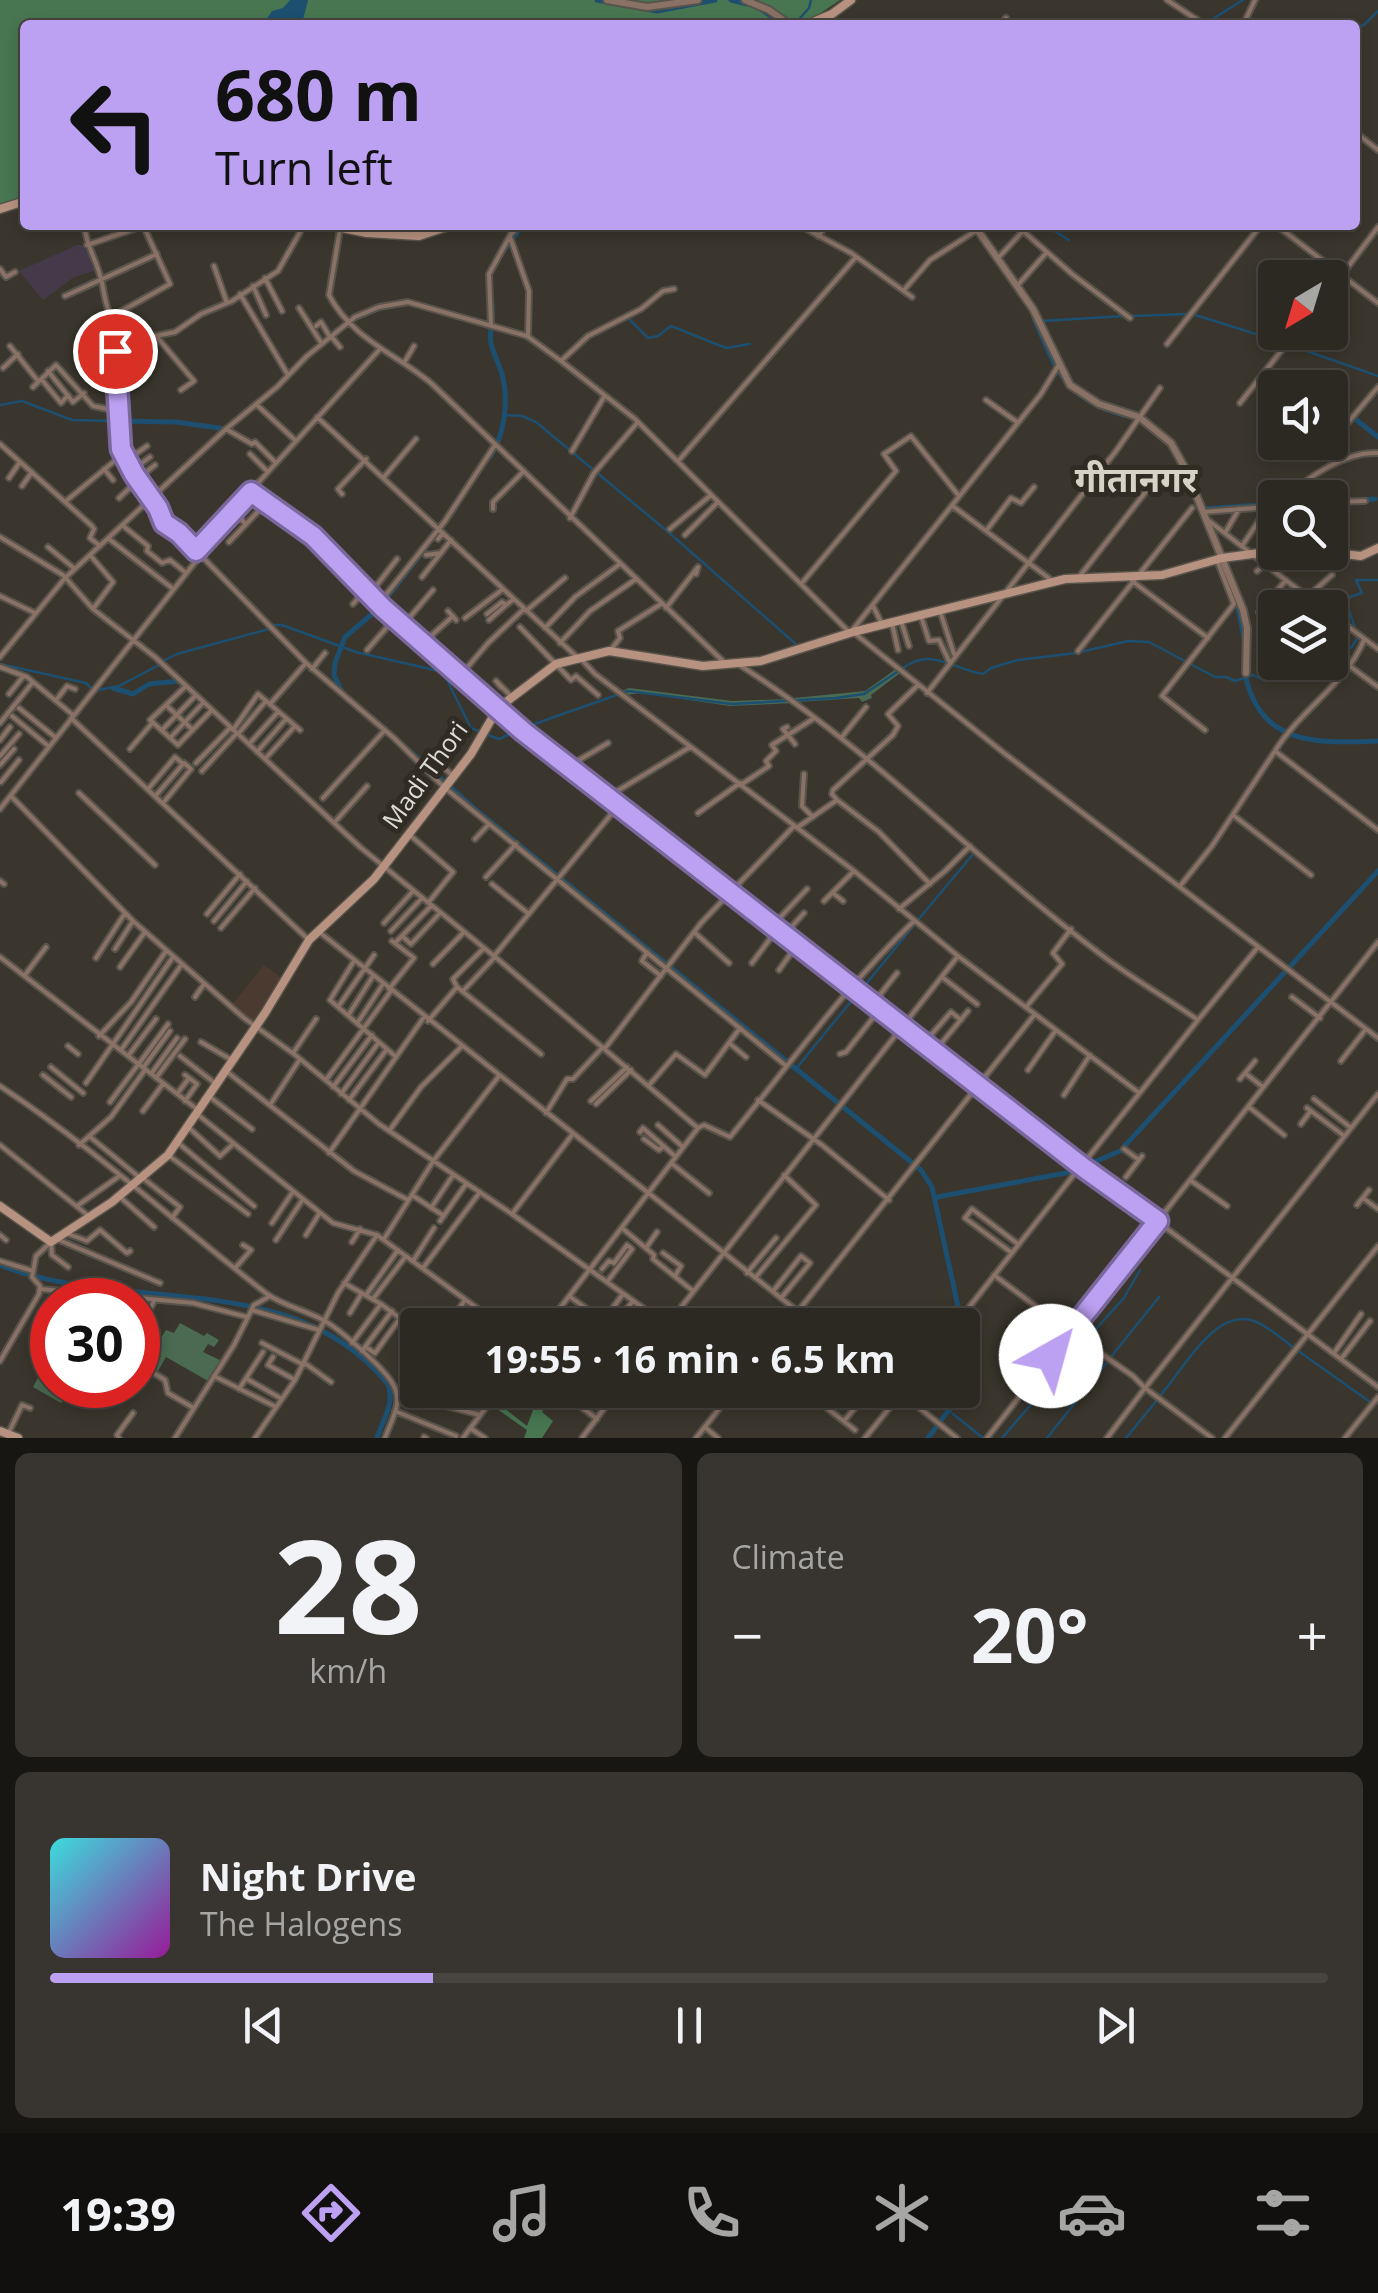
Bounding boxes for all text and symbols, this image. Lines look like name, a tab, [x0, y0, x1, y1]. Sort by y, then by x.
text: 680 m	[215, 46, 422, 142]
icon: left	[50, 60, 180, 190]
text: Turn left	[215, 137, 393, 198]
north arrow	[1258, 260, 1348, 350]
map controls	[1258, 260, 1348, 680]
pin	[73, 309, 158, 394]
icon: arrive	[88, 324, 143, 379]
button: sound	[1258, 370, 1348, 460]
district label: गीतानगर	[1075, 455, 1198, 502]
button: search	[1258, 480, 1348, 570]
button: layers	[1258, 590, 1348, 680]
street label: Madi Thori	[374, 714, 475, 835]
speed limit sign: 30	[30, 1278, 160, 1408]
position arrow	[999, 1304, 1103, 1408]
text: 19:55 · 16 min · 6.5 km	[484, 1332, 896, 1384]
text: 28	[274, 1495, 423, 1672]
text: Climate	[732, 1535, 845, 1578]
text: 20°	[971, 1583, 1089, 1685]
text: −	[732, 1597, 763, 1672]
text: +	[1297, 1597, 1328, 1672]
text: km/h	[309, 1649, 387, 1692]
text: Night Drive	[200, 1850, 416, 1902]
text: The Halogens	[200, 1902, 402, 1945]
icon: previous	[236, 1998, 291, 2053]
icon: pause	[662, 1998, 717, 2053]
icon: next	[1088, 1998, 1143, 2053]
icon: directions	[296, 2178, 366, 2248]
icon: music	[487, 2178, 557, 2248]
icon: phone	[677, 2178, 747, 2248]
icon: climate	[867, 2178, 937, 2248]
icon: car	[1057, 2178, 1127, 2248]
icon: filters	[1248, 2178, 1318, 2248]
text: 19:39	[60, 2183, 176, 2244]

